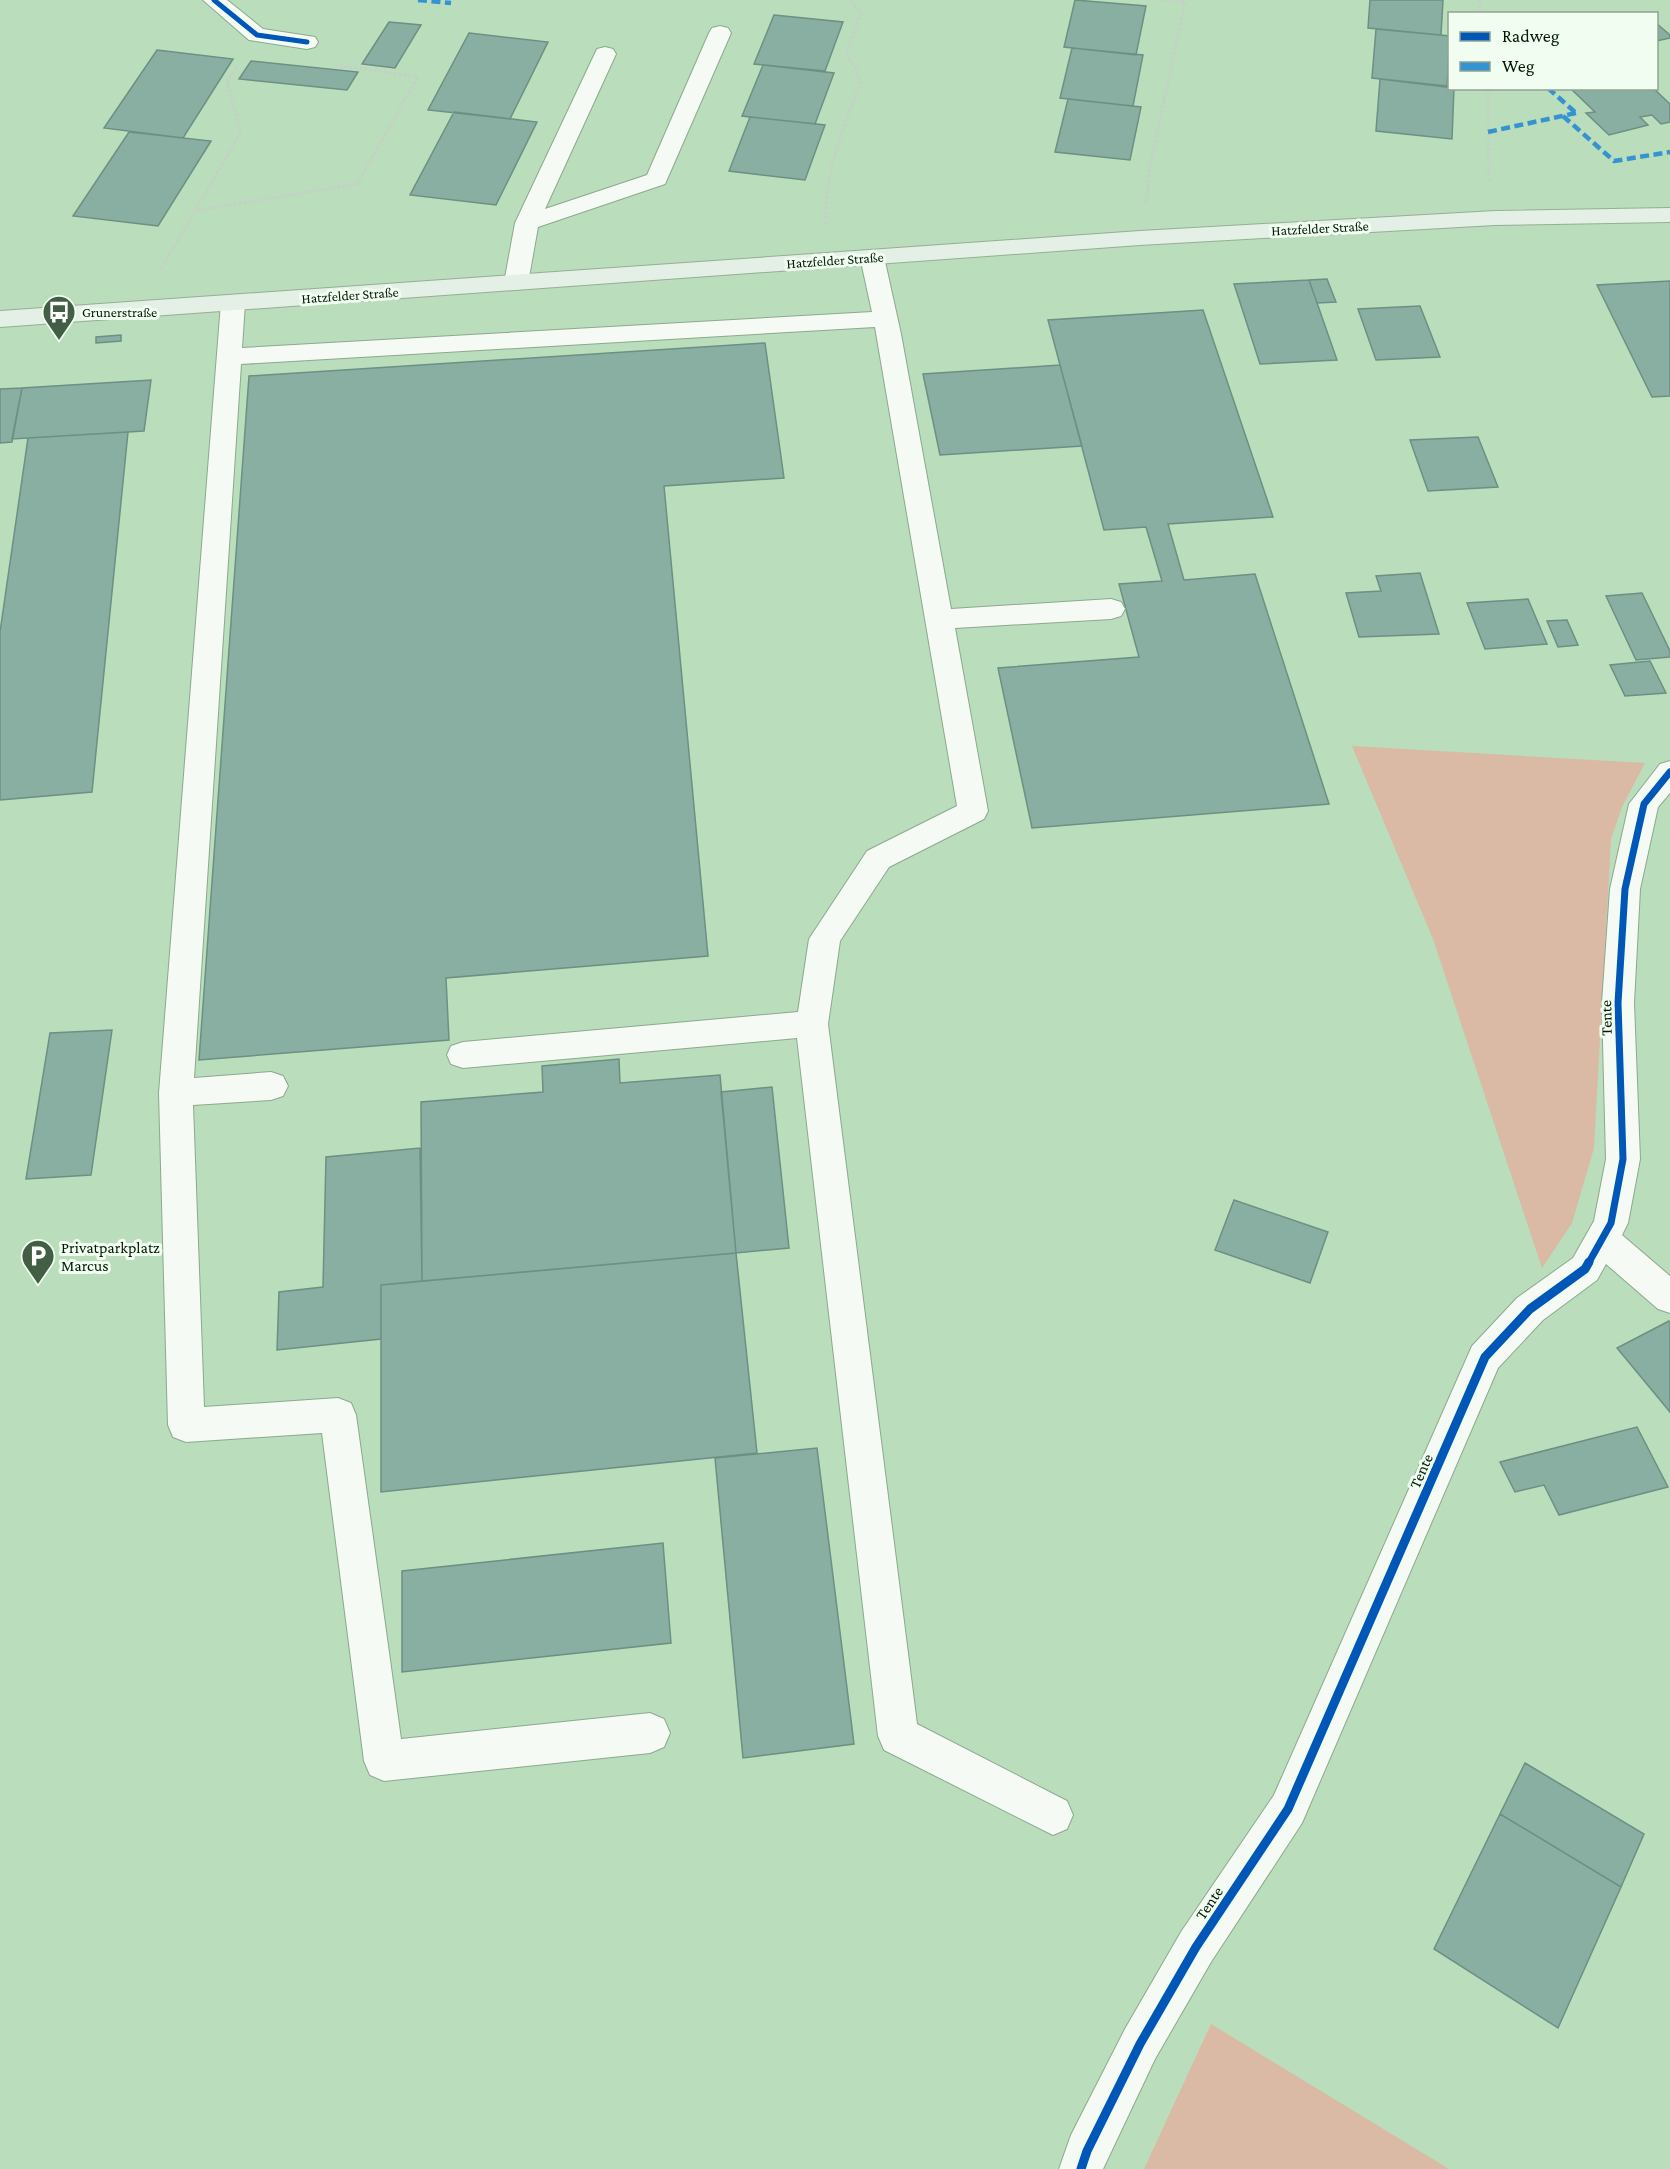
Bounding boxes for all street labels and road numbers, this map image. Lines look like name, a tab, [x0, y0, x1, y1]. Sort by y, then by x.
street label: Hatzfelder Straße	[1271, 217, 1369, 239]
street label: Hatzfelder Straße	[786, 249, 884, 271]
street label: Hatzfelder Straße	[301, 284, 399, 306]
street label: Tente	[1597, 1000, 1615, 1036]
street label: Tente	[1406, 1451, 1436, 1491]
street label: Tente	[1192, 1883, 1226, 1923]

